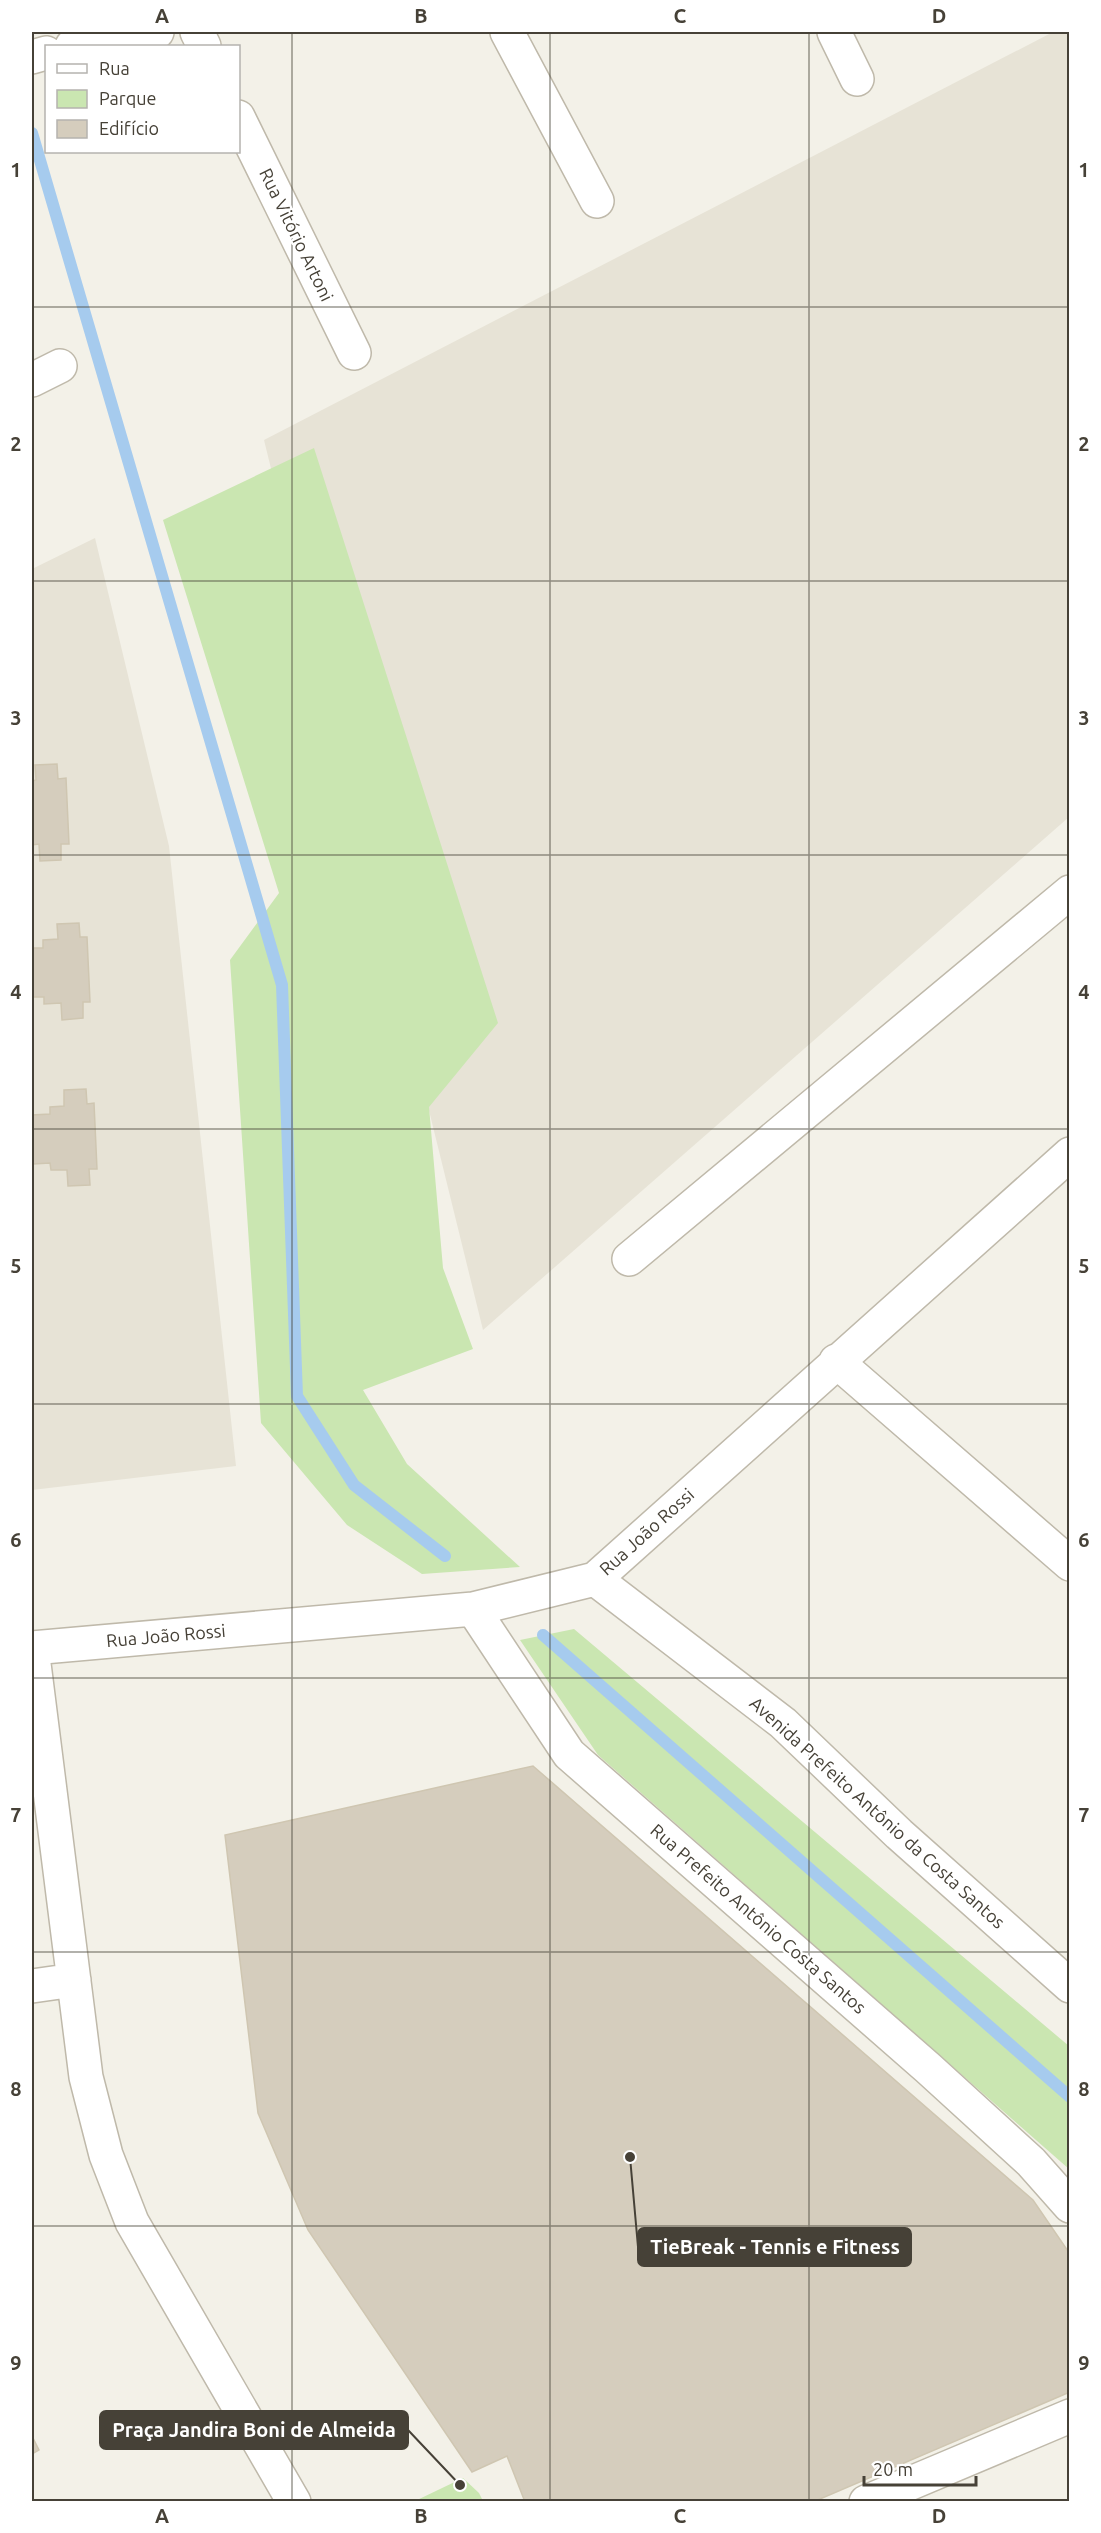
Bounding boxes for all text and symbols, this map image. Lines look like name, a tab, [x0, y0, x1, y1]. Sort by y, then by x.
text: A	[155, 4, 169, 27]
text: B	[414, 4, 428, 27]
text: C	[674, 4, 687, 27]
text: D	[932, 4, 946, 27]
legend	[45, 45, 240, 153]
text: Rua	[99, 58, 130, 78]
text: Parque	[99, 88, 156, 108]
text: Edifício	[99, 118, 159, 138]
text: 1	[10, 158, 22, 181]
text: 1	[1078, 158, 1090, 181]
street label: Rua Vitório Artoni	[256, 165, 338, 304]
text: 2	[10, 432, 22, 455]
text: 2	[1078, 432, 1090, 455]
text: 3	[10, 706, 22, 729]
text: 3	[1078, 706, 1090, 729]
text: 4	[10, 980, 22, 1003]
text: 4	[1078, 980, 1090, 1003]
text: 5	[10, 1254, 22, 1277]
text: 5	[1078, 1254, 1090, 1277]
street label: Rua João Rossi	[595, 1484, 698, 1579]
text: 6	[10, 1528, 22, 1551]
text: 6	[1078, 1528, 1090, 1551]
street label: Rua João Rossi	[105, 1620, 226, 1650]
street label: Avenida Prefeito Antônio da Costa Santos	[746, 1692, 1009, 1932]
text: 7	[10, 1803, 22, 1826]
text: 7	[1078, 1803, 1090, 1826]
street label: Rua Prefeito Antônio Costa Santos	[647, 1819, 870, 2017]
text: 8	[10, 2077, 22, 2100]
text: 8	[1078, 2077, 1090, 2100]
callout: TieBreak - Tennis e Fitness	[638, 2228, 911, 2266]
text: TieBreak - Tennis e Fitness	[650, 2235, 900, 2258]
text: 9	[10, 2351, 22, 2374]
text: 9	[1078, 2351, 1090, 2374]
callout: Praça Jandira Boni de Almeida	[100, 2411, 408, 2449]
text: Praça Jandira Boni de Almeida	[112, 2418, 396, 2441]
scale bar	[864, 2449, 976, 2487]
text: 20 m	[873, 2459, 913, 2479]
text: A	[155, 2504, 169, 2527]
text: B	[414, 2504, 428, 2527]
text: C	[674, 2504, 687, 2527]
text: D	[932, 2504, 946, 2527]

